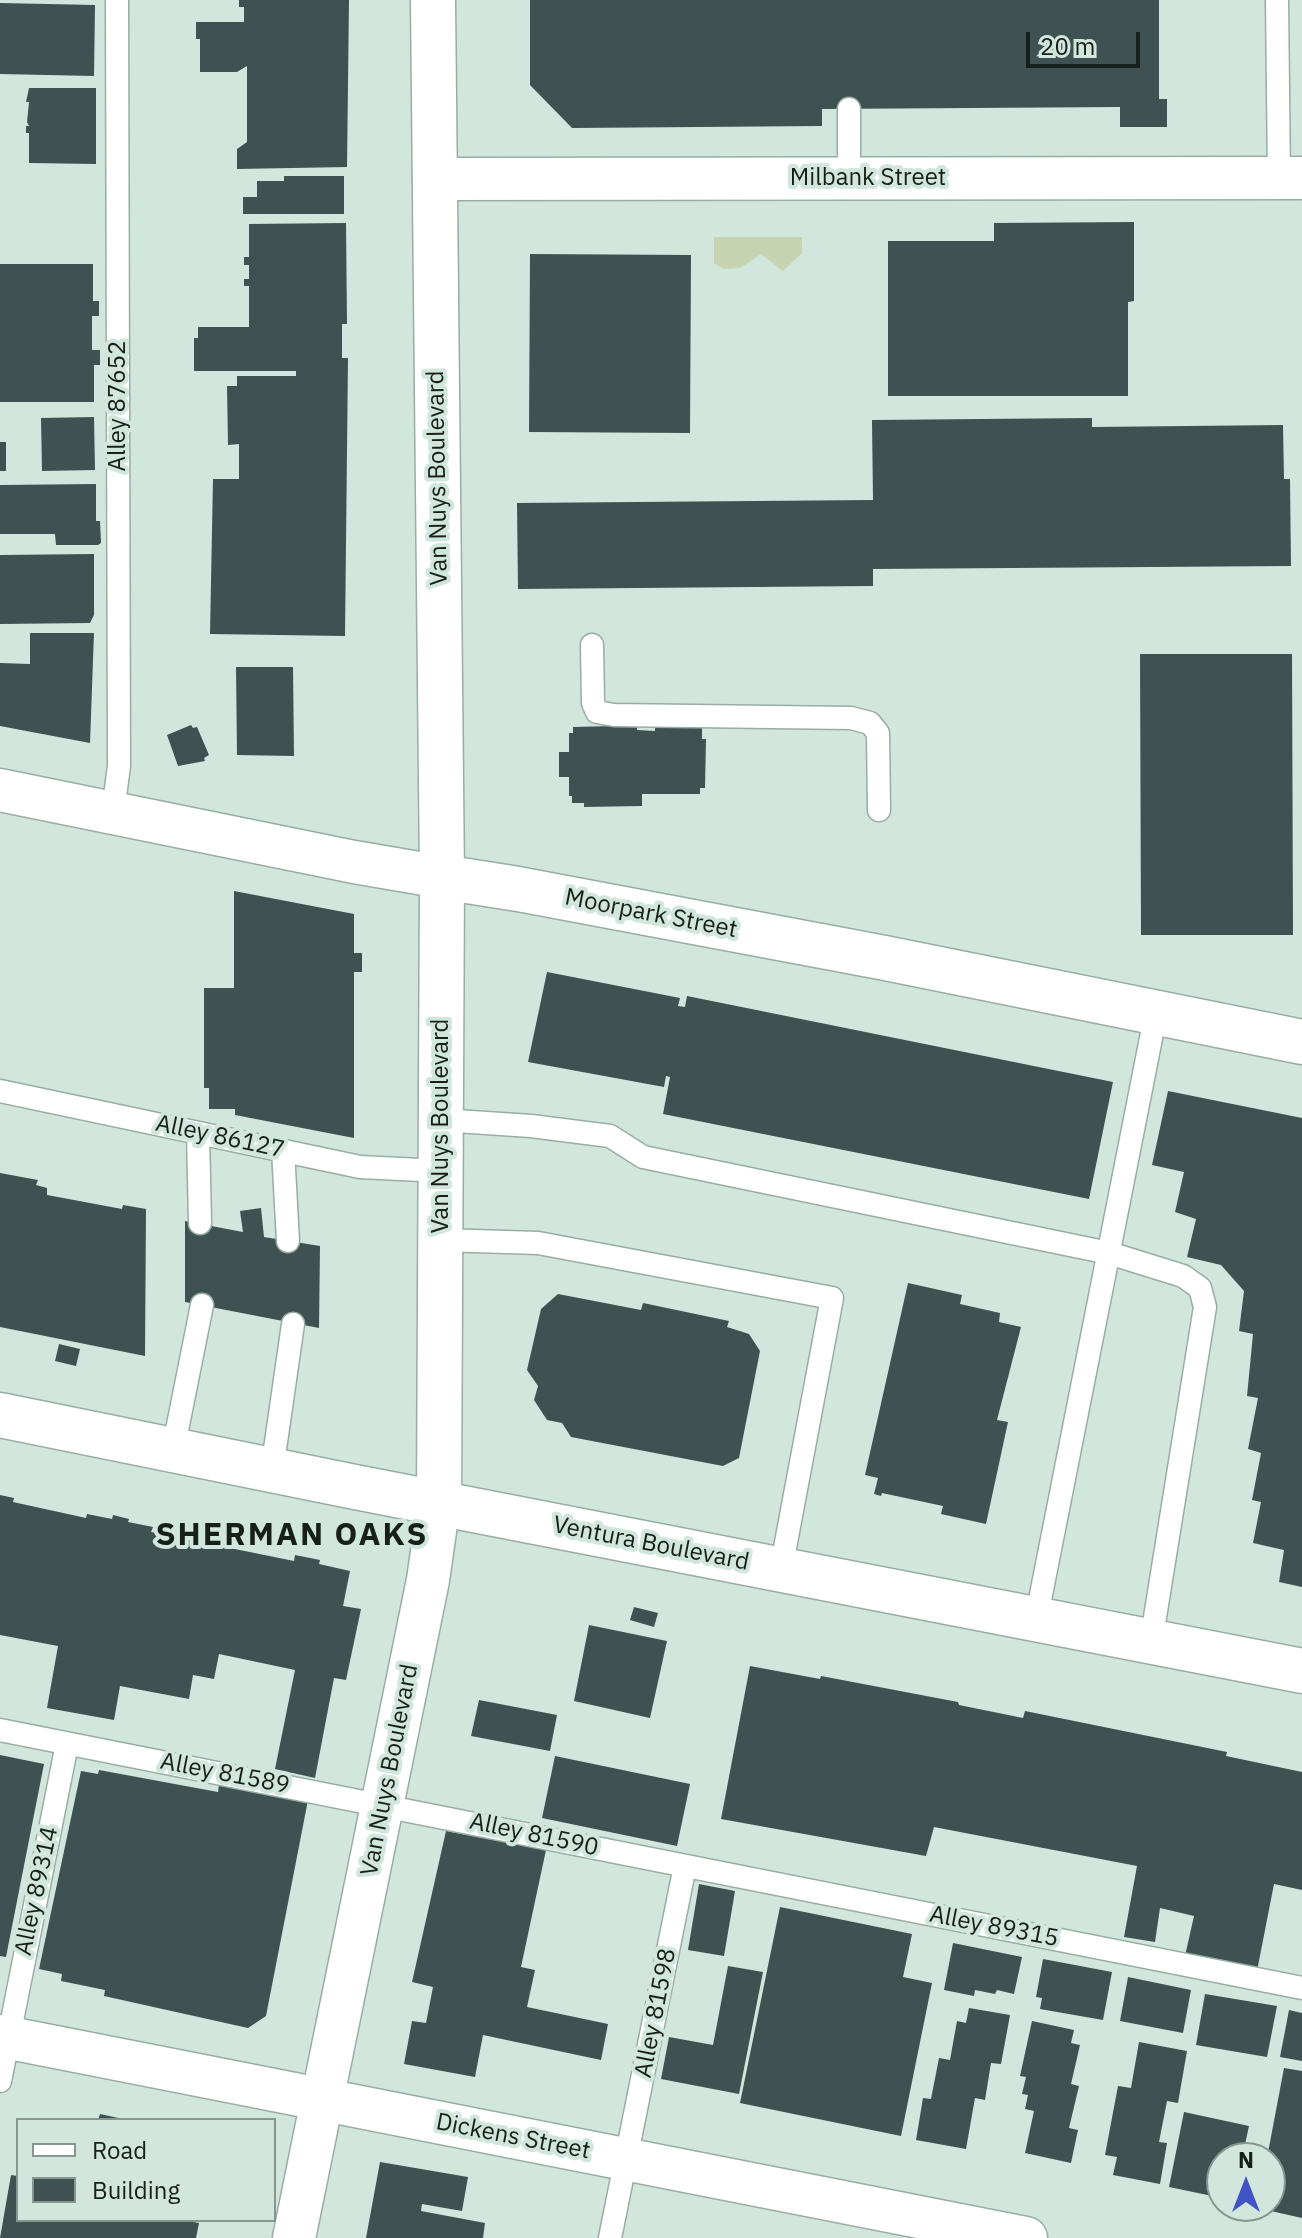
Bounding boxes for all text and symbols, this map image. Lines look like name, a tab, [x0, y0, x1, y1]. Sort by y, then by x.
scale bar	[1030, 16, 1144, 66]
text: 20 m	[1040, 30, 1095, 62]
street label: Milbank Street	[790, 164, 946, 192]
street label: Alley 87652	[104, 340, 132, 472]
street label: Van Nuys Boulevard	[422, 370, 454, 586]
street label: Moorpark Street	[562, 883, 740, 945]
street label: Van Nuys Boulevard	[427, 1018, 455, 1234]
street label: Alley 86127	[153, 1109, 287, 1165]
street label: Ventura Boulevard	[550, 1511, 752, 1577]
district label: SHERMAN OAKS	[156, 1517, 428, 1555]
street label: Van Nuys Boulevard	[355, 1662, 425, 1878]
street label: Alley 81589	[158, 1747, 292, 1801]
street label: Alley 81590	[467, 1807, 601, 1863]
street label: Alley 89314	[9, 1824, 65, 1958]
street label: Alley 89315	[927, 1900, 1061, 1954]
street label: Alley 81598	[629, 1946, 683, 2080]
street label: Dickens Street	[433, 2108, 593, 2166]
legend	[16, 2118, 276, 2222]
text: Road	[92, 2134, 147, 2166]
north arrow	[1206, 2142, 1286, 2222]
text: N	[1238, 2145, 1254, 2174]
text: Building	[92, 2174, 180, 2206]

